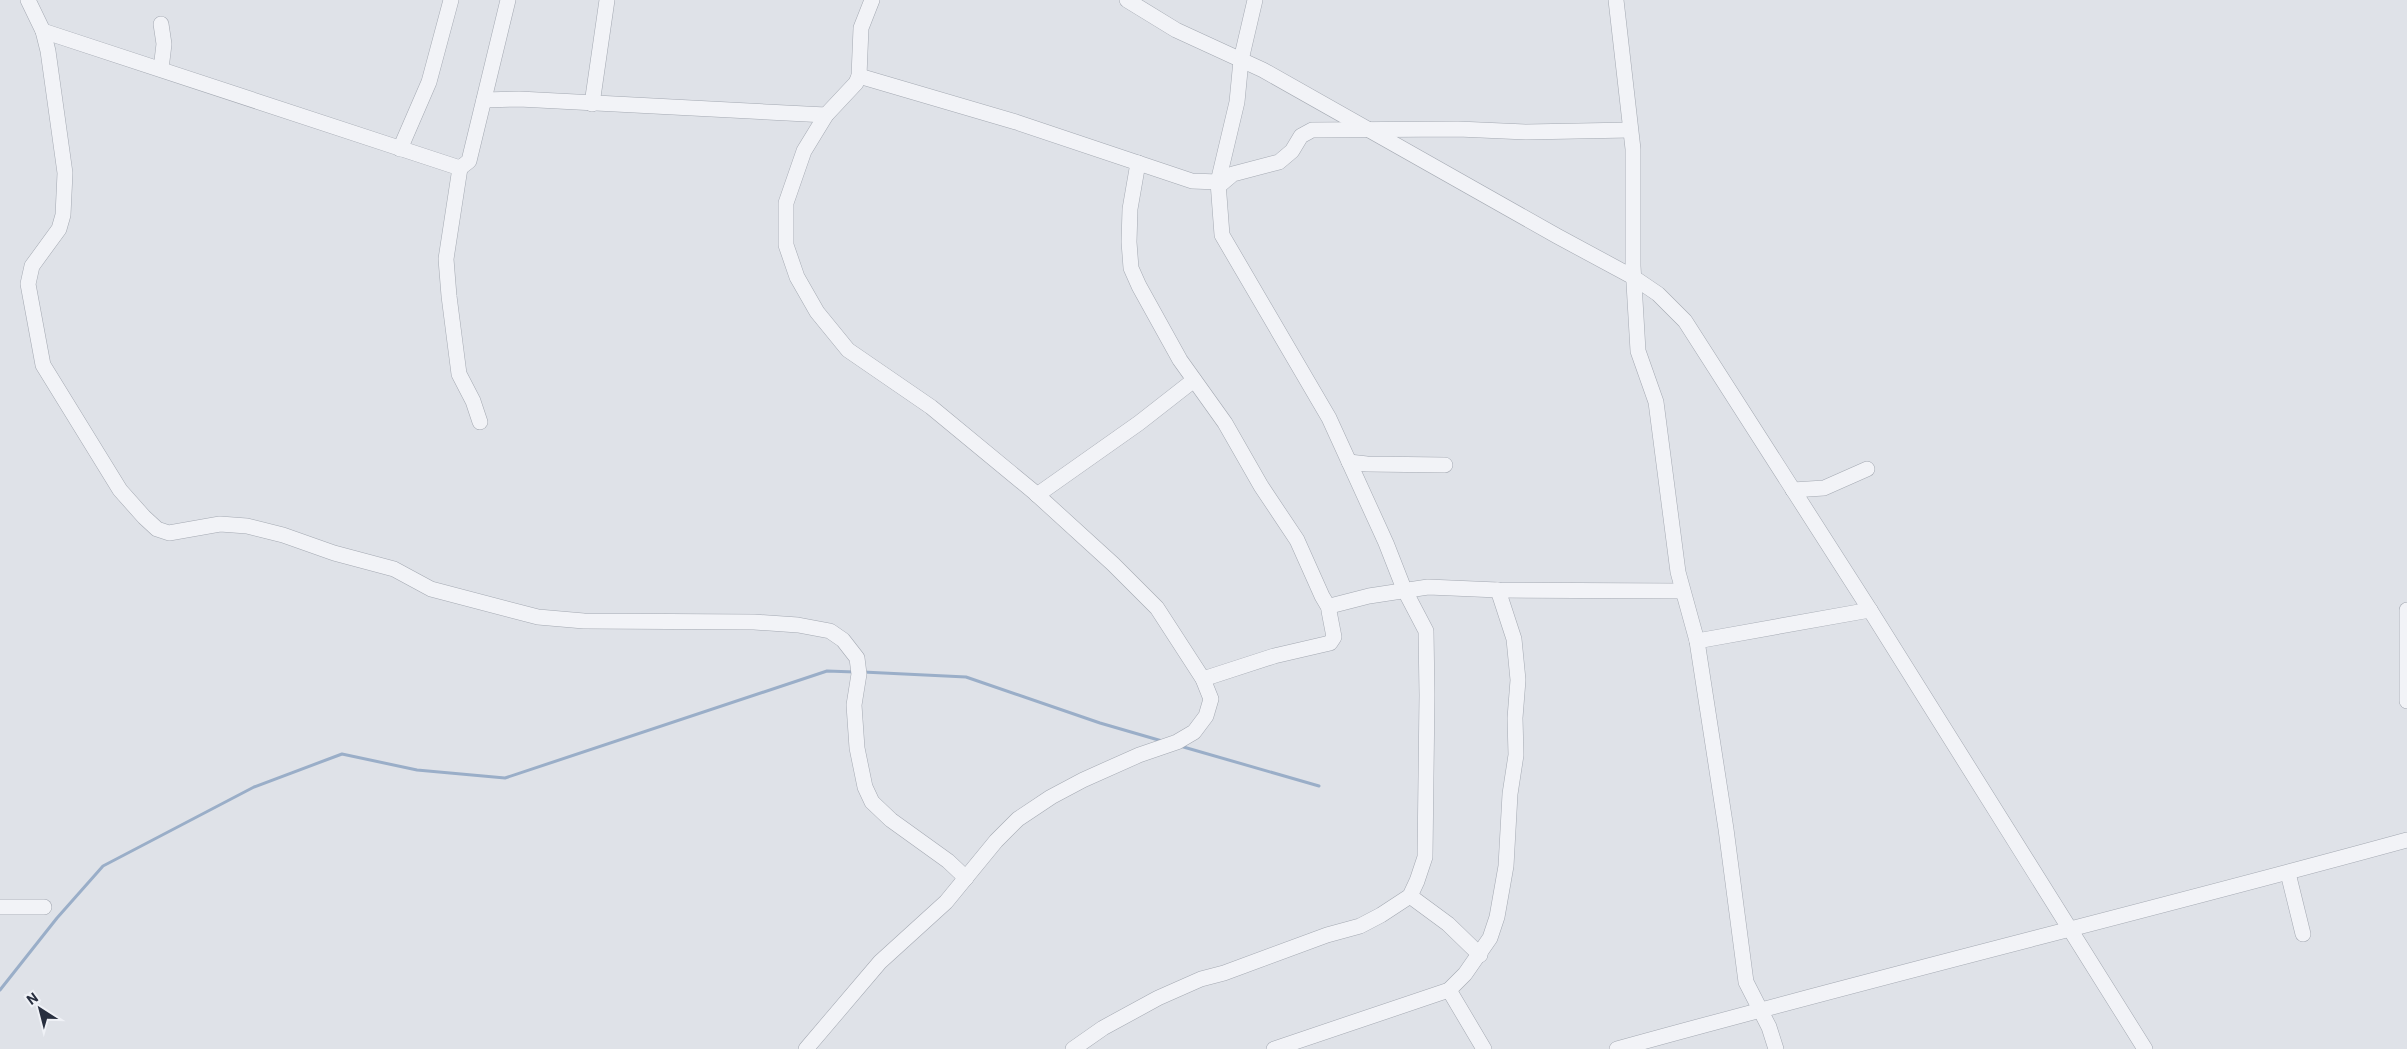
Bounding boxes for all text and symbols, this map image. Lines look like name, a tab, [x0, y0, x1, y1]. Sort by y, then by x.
north arrow	[15, 984, 65, 1034]
text: N	[24, 989, 41, 1008]

